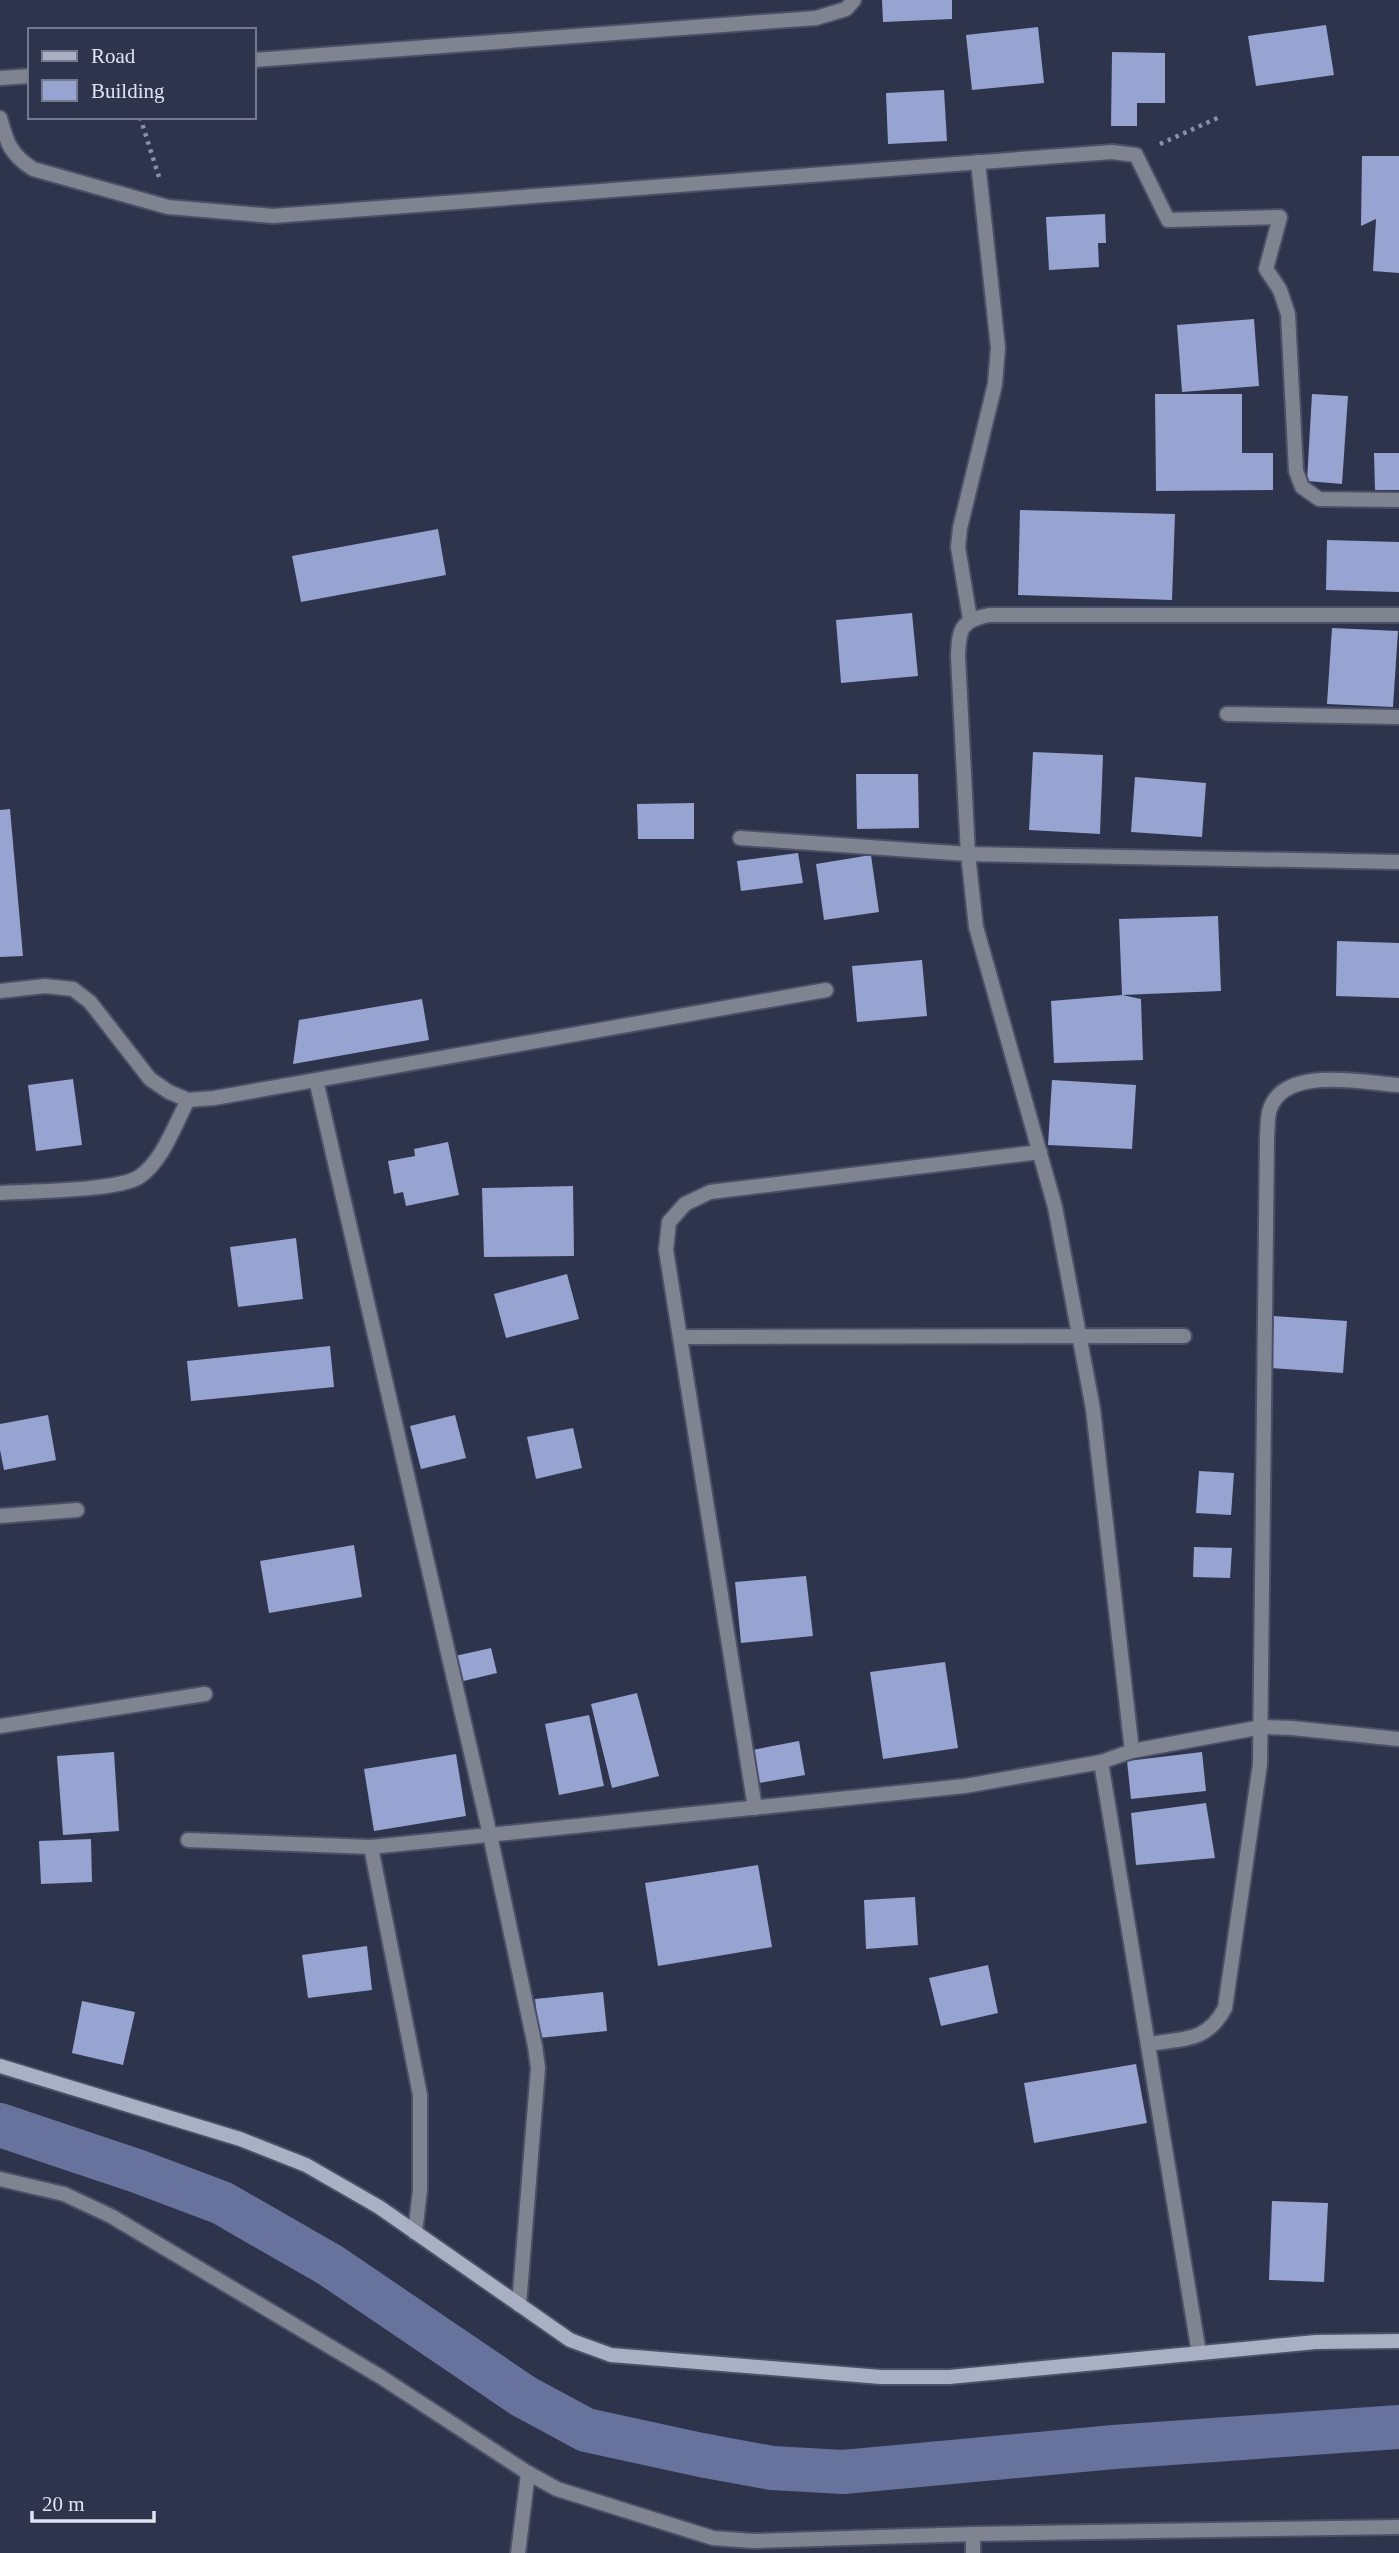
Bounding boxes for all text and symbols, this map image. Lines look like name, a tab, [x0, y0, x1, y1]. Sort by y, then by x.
legend	[28, 28, 256, 119]
text: Road	[91, 44, 136, 68]
text: Building	[91, 79, 165, 103]
scale bar	[32, 2480, 154, 2524]
text: 20 m	[42, 2492, 85, 2516]

